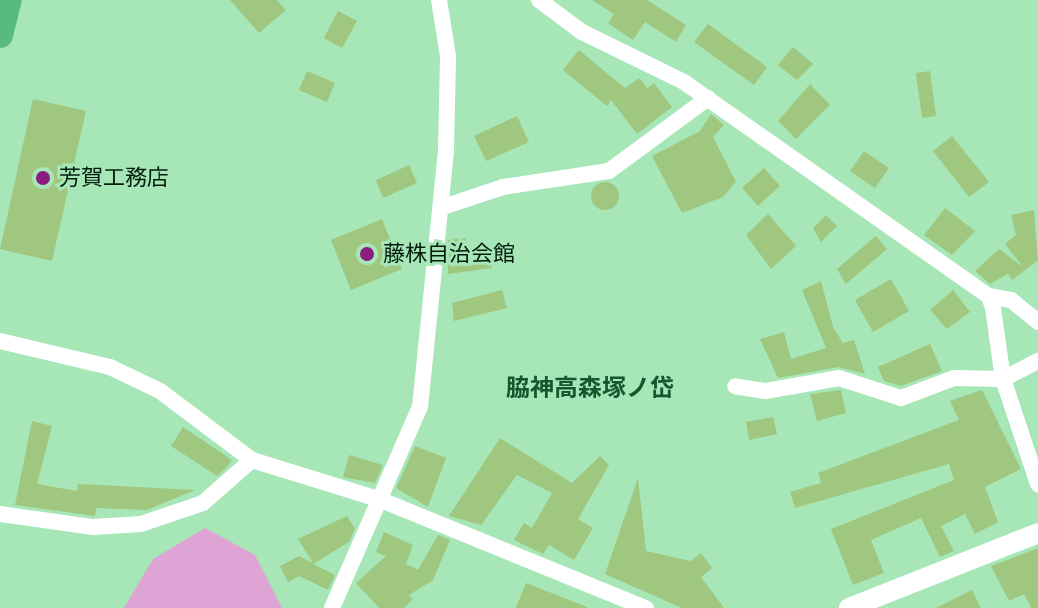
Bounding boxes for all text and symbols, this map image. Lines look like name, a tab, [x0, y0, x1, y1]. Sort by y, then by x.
place label: 芳賀工務店	[59, 165, 169, 191]
marker: 芳賀工務店	[34, 169, 52, 187]
place label: 藤株自治会館	[383, 241, 515, 267]
marker: 藤株自治会館	[358, 245, 376, 263]
district label: 脇神高森塚ノ岱	[506, 374, 674, 402]

